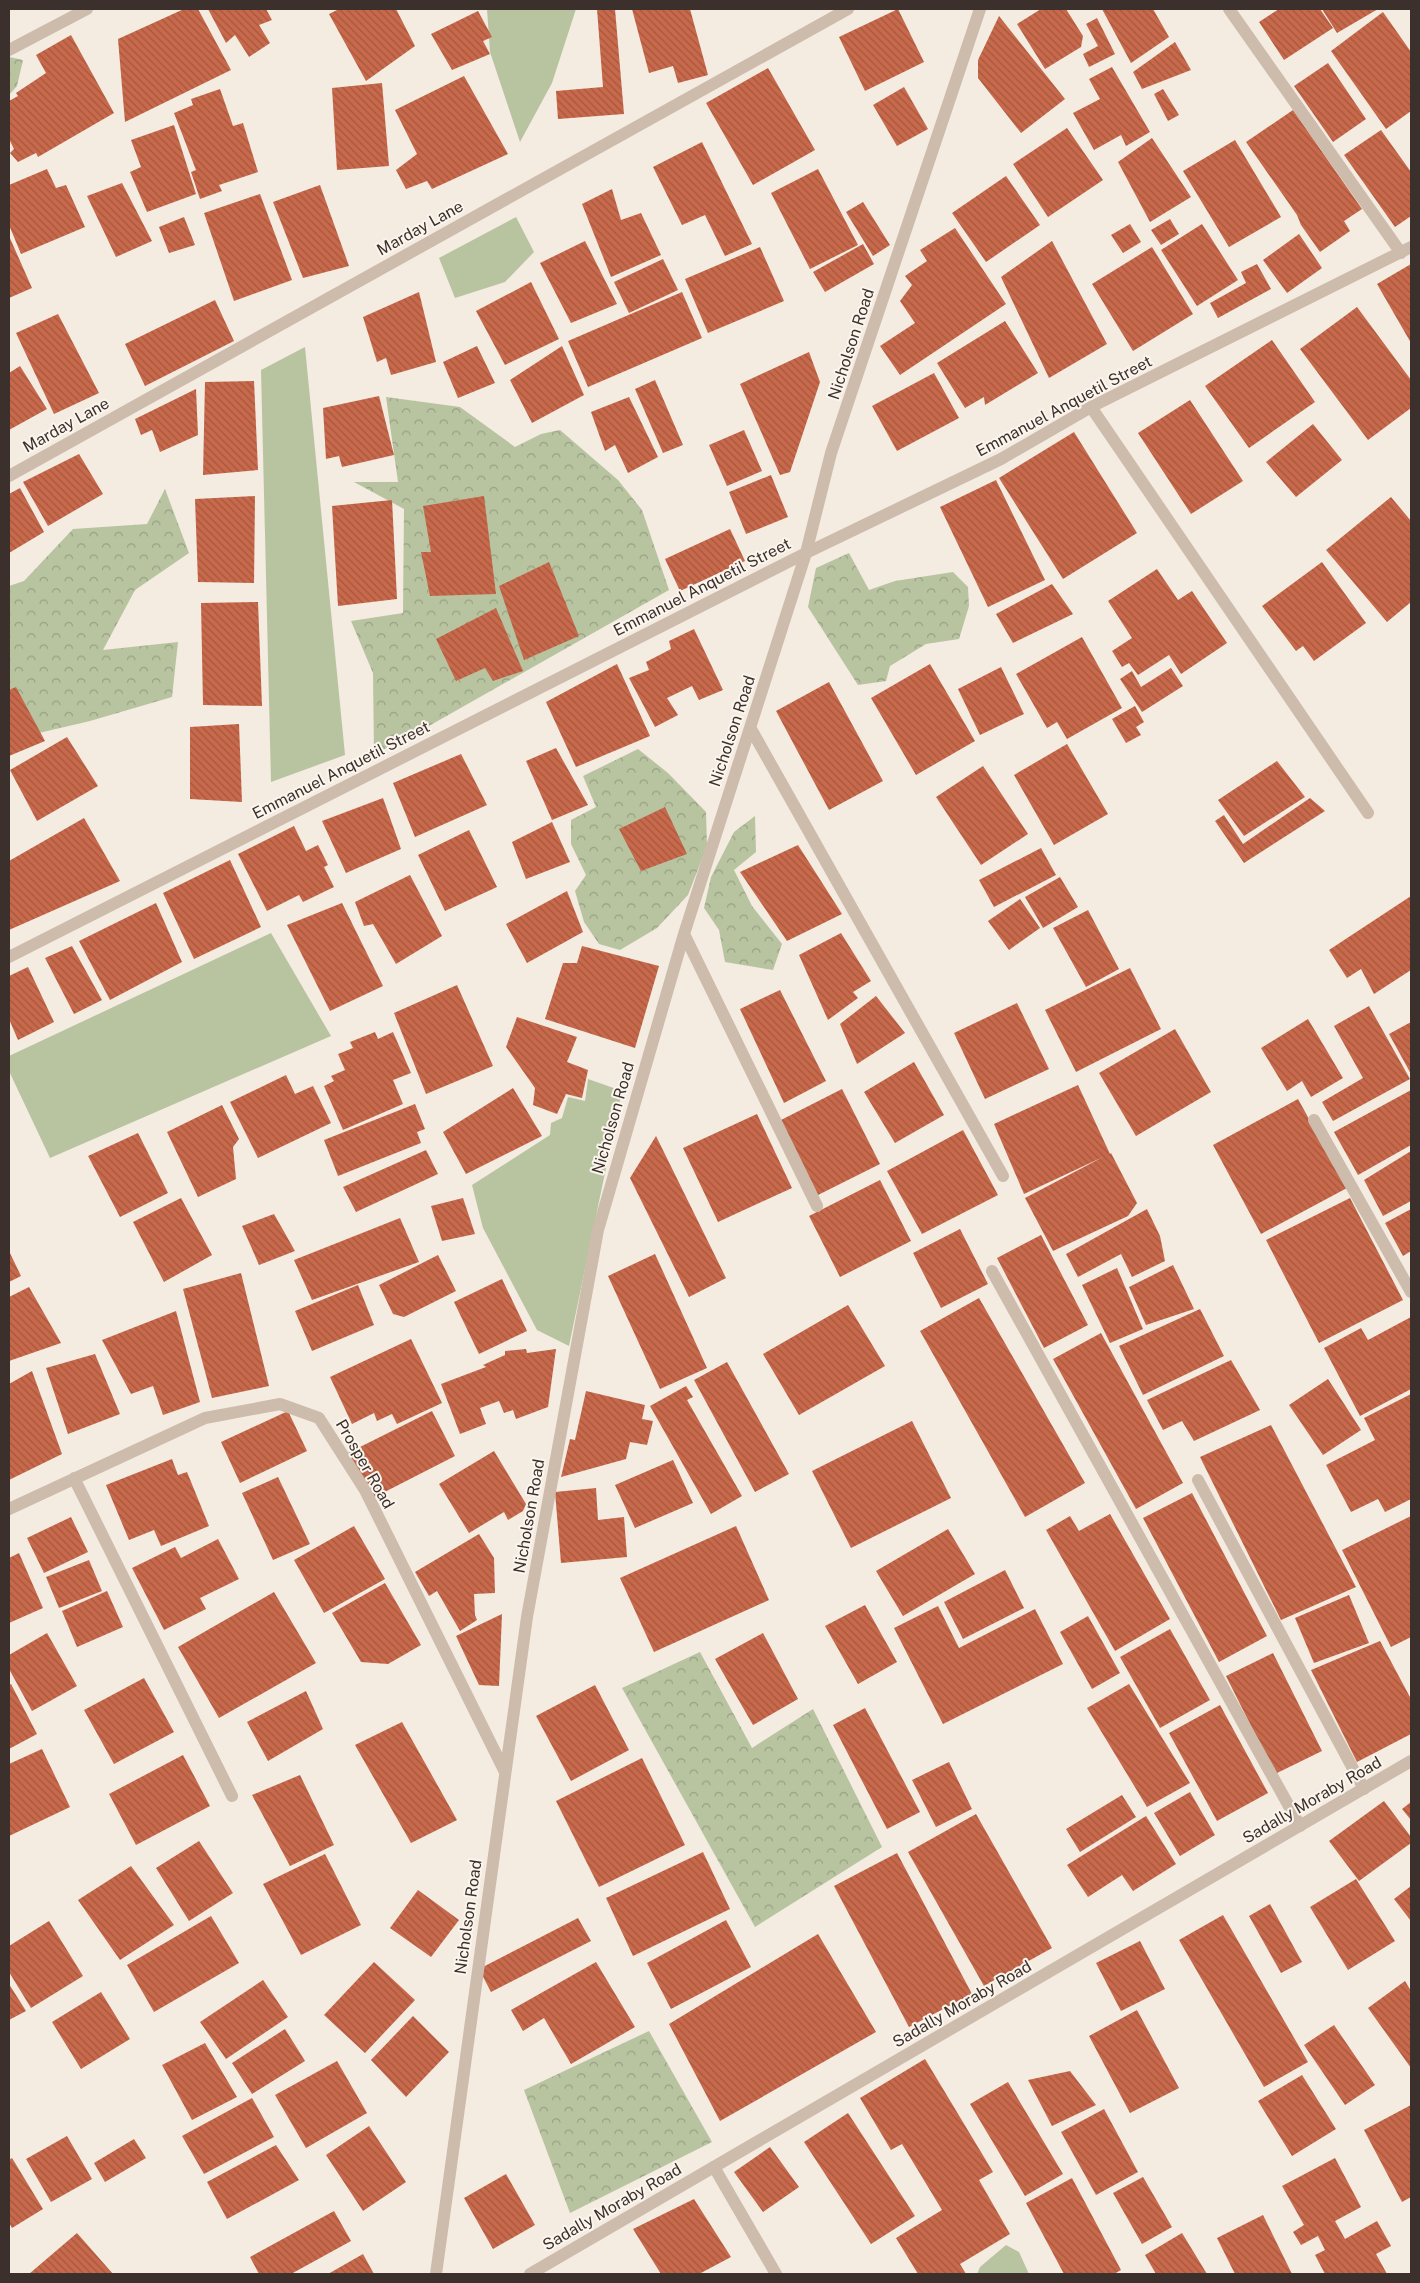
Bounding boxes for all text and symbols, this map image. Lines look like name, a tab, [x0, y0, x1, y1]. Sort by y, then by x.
street label: Marday Lane	[374, 196, 466, 260]
street label: Nicholson Road	[824, 286, 878, 402]
street label: Emmanuel Anquetil Street	[973, 352, 1155, 460]
street label: Marday Lane	[20, 393, 112, 457]
street label: Emmanuel Anquetil Street	[610, 534, 794, 640]
street label: Nicholson Road	[705, 673, 759, 789]
street label: Emmanuel Anquetil Street	[249, 717, 433, 823]
street label: Nicholson Road	[588, 1060, 638, 1176]
street label: Prosper Road	[332, 1416, 398, 1512]
street label: Nicholson Road	[510, 1457, 548, 1575]
street label: Sadally Moraby Road	[1239, 1753, 1385, 1847]
street label: Nicholson Road	[451, 1858, 485, 1976]
street label: Sadally Moraby Road	[889, 1957, 1035, 2051]
street label: Sadally Moraby Road	[539, 2160, 685, 2254]

